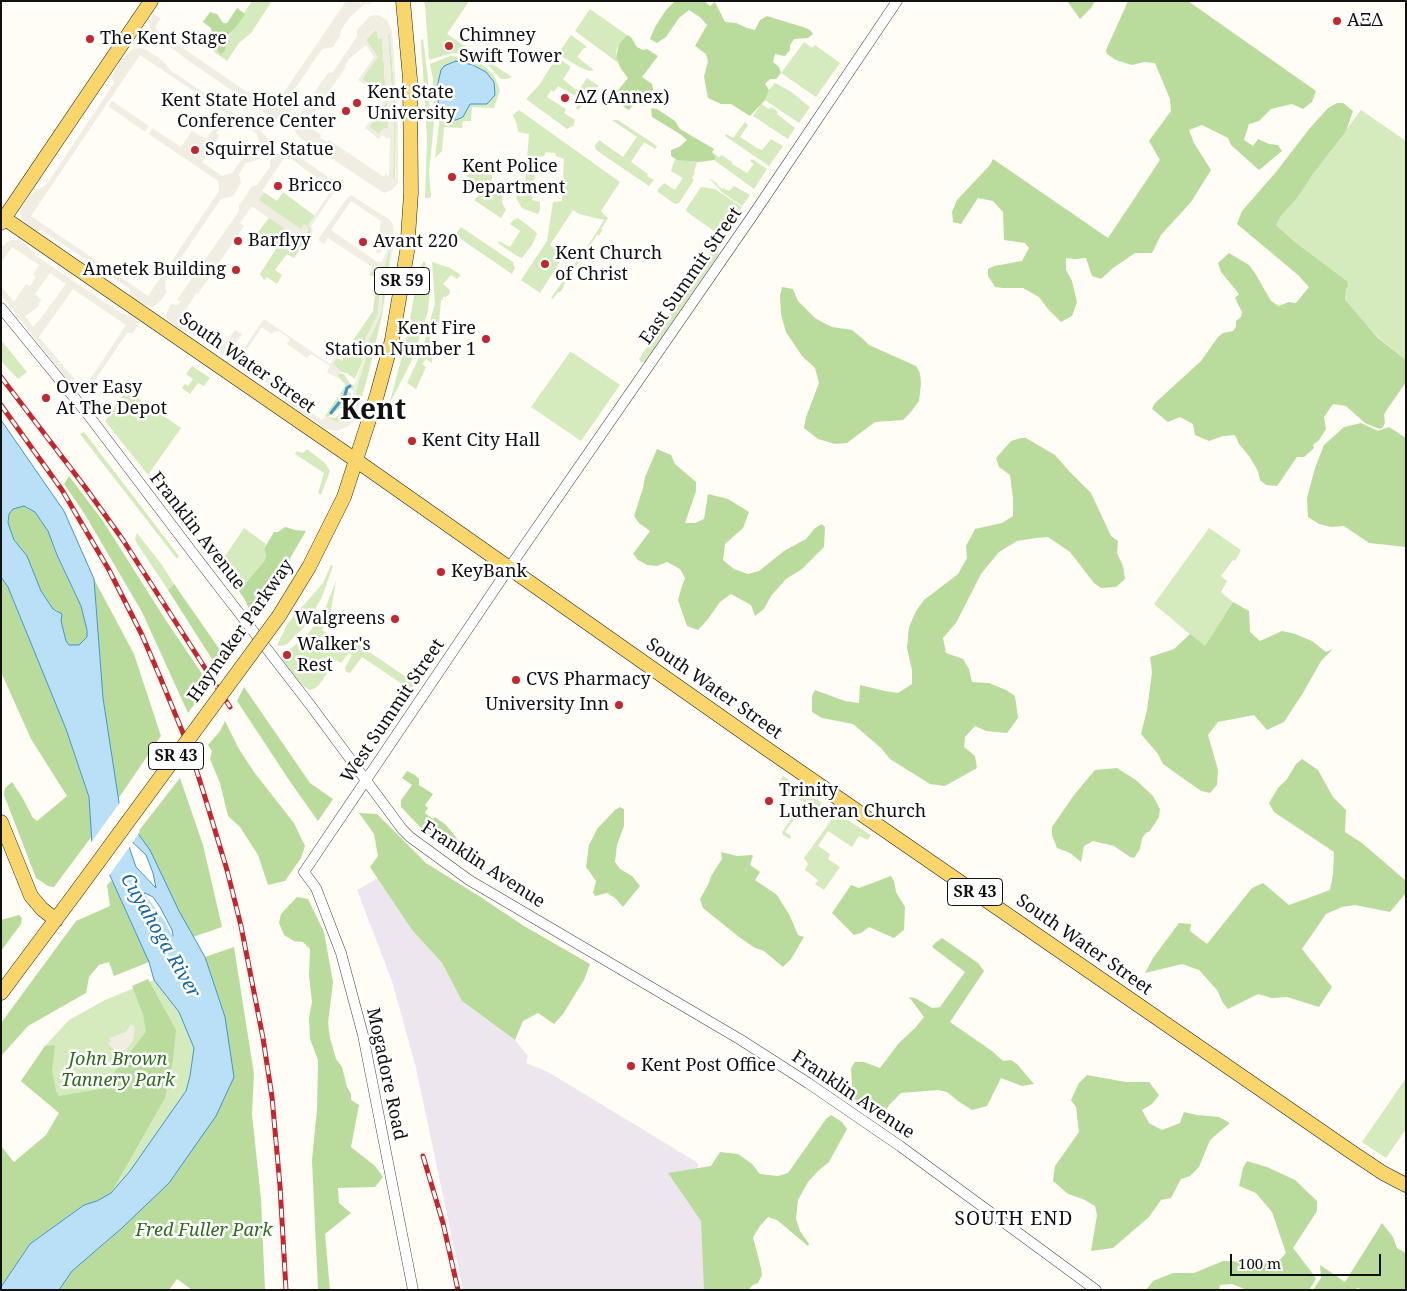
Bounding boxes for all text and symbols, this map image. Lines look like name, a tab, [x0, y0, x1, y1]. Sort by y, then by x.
place label: ΑΞΔ	[1347, 10, 1383, 32]
marker: ΑΞΔ	[1331, 15, 1343, 27]
place label: Chimney Swift Tower	[459, 25, 562, 68]
place label: The Kent Stage	[100, 28, 227, 50]
marker: The Kent Stage	[84, 33, 96, 45]
marker: Chimney Swift Tower	[443, 40, 455, 52]
place label: Kent State University	[367, 82, 456, 125]
place label: ΔΖ (Annex)	[575, 87, 669, 109]
place label: Kent State Hotel and Conference Center	[161, 90, 336, 132]
marker: ΔΖ (Annex)	[559, 92, 571, 104]
marker: Kent State University	[351, 97, 363, 109]
marker: Kent State Hotel and Conference Center	[340, 105, 352, 117]
place label: Squirrel Statue	[205, 139, 334, 161]
marker: Squirrel Statue	[189, 144, 201, 156]
place label: Kent Police Department	[462, 156, 565, 198]
marker: Kent Police Department	[446, 171, 458, 183]
place label: Bricco	[288, 175, 342, 197]
marker: Bricco	[272, 180, 284, 192]
street label: East Summit Street	[635, 203, 747, 349]
place label: Barflyy	[248, 230, 311, 252]
place label: Avant 220	[373, 231, 458, 253]
marker: Barflyy	[232, 235, 244, 247]
marker: Avant 220	[357, 236, 369, 248]
place label: Kent Church of Christ	[555, 243, 662, 286]
marker: Kent Church of Christ	[539, 258, 551, 270]
place label: Ametek Building	[83, 259, 226, 281]
marker: Ametek Building	[230, 264, 242, 276]
road number: SR 59	[374, 268, 430, 294]
street label: South Water Street	[175, 308, 319, 418]
place label: Kent Fire Station Number 1	[325, 318, 476, 360]
marker: Kent Fire Station Number 1	[480, 333, 492, 345]
place label: Over Easy At The Depot	[56, 377, 167, 419]
marker: Over Easy At The Depot	[40, 392, 52, 404]
district label: Kent	[340, 394, 406, 428]
place label: Kent City Hall	[422, 430, 540, 452]
marker: Kent City Hall	[406, 435, 418, 447]
street label: Franklin Avenue	[144, 468, 250, 594]
street label: Haymaker Parkway	[183, 555, 299, 707]
place label: KeyBank	[451, 561, 527, 583]
marker: KeyBank	[435, 566, 447, 578]
place label: Walgreens	[295, 608, 385, 630]
marker: Walgreens	[389, 613, 401, 625]
place label: Walker's Rest	[297, 634, 371, 676]
street label: South Water Street	[642, 634, 786, 744]
street label: West Summit Street	[337, 635, 449, 787]
marker: Walker's Rest	[281, 649, 293, 661]
place label: CVS Pharmacy	[526, 669, 651, 691]
marker: CVS Pharmacy	[510, 674, 522, 686]
place label: University Inn	[485, 694, 609, 716]
marker: University Inn	[613, 699, 625, 711]
road number: SR 43	[148, 742, 204, 769]
place label: Trinity Lutheran Church	[779, 780, 926, 822]
marker: Trinity Lutheran Church	[763, 795, 775, 807]
street label: Franklin Avenue	[417, 817, 549, 913]
water label: Cuyahoga River	[115, 870, 205, 1002]
road number: SR 43	[948, 879, 1002, 906]
street label: South Water Street	[1012, 890, 1156, 1000]
street label: Mogadore Road	[361, 1006, 411, 1142]
street label: Franklin Avenue	[788, 1046, 918, 1144]
park label: John Brown Tannery Park	[61, 1049, 175, 1092]
place label: Kent Post Office	[641, 1055, 776, 1077]
marker: Kent Post Office	[625, 1060, 637, 1072]
district label: SOUTH END	[953, 1209, 1075, 1231]
park label: Fred Fuller Park	[135, 1220, 273, 1242]
scale bar	[1232, 1244, 1383, 1276]
text: 100 m	[1238, 1253, 1281, 1273]

